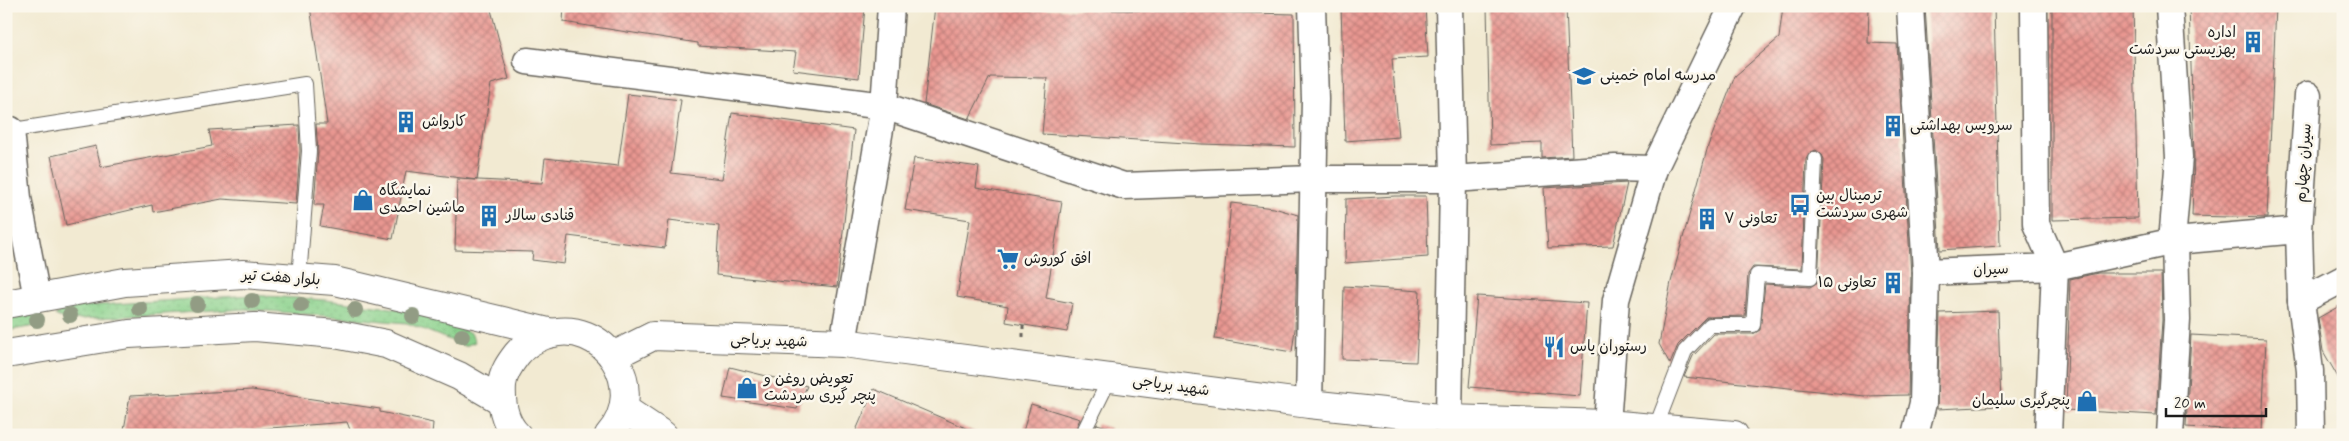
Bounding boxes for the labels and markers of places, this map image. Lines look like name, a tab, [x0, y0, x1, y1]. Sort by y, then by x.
place label: اداره بهزیستی سردشت	[2129, 23, 2236, 60]
building icon: اداره بهزیستی سردشت	[2240, 29, 2266, 55]
school or university icon: مدرسه امام خمینی	[1571, 63, 1597, 89]
place label: مدرسه امام خمینی	[1600, 66, 1716, 86]
building icon: کارواش	[393, 109, 419, 135]
place label: کارواش	[422, 112, 466, 132]
building icon: سرویس بهداشتی	[1880, 113, 1906, 139]
place label: سرویس بهداشتی	[1910, 116, 2013, 136]
place label: نمایشگاه ماشین احمدی	[379, 181, 465, 218]
place label: ترمینال بین شهری سردشت	[1816, 186, 1908, 223]
shop icon: نمایشگاه ماشین احمدی	[350, 187, 376, 213]
bus stop icon: ترمینال بین شهری سردشت	[1787, 192, 1813, 218]
building icon: قنادی سالار	[476, 203, 502, 229]
place label: قنادی سالار	[505, 206, 574, 226]
building icon: تعاونی ۷	[1694, 206, 1720, 232]
place label: تعاونی ۷	[1724, 209, 1778, 229]
supermarket icon: افق کوروش	[995, 246, 1021, 272]
place label: افق کوروش	[1024, 249, 1091, 269]
building icon: تعاونی ۱۵	[1880, 270, 1906, 296]
place label: تعاونی ۱۵	[1818, 273, 1877, 293]
restaurant icon: رستوران یاس	[1541, 334, 1567, 360]
place label: رستوران یاس	[1570, 337, 1647, 357]
place label: تعویض روغن و پنچر گیری سردشت	[763, 369, 876, 406]
shop icon: تعویض روغن و پنچر گیری سردشت	[734, 375, 760, 401]
shop icon: پنچرگیری سلیمان	[2074, 388, 2100, 414]
place label: پنچرگیری سلیمان	[1972, 391, 2070, 411]

